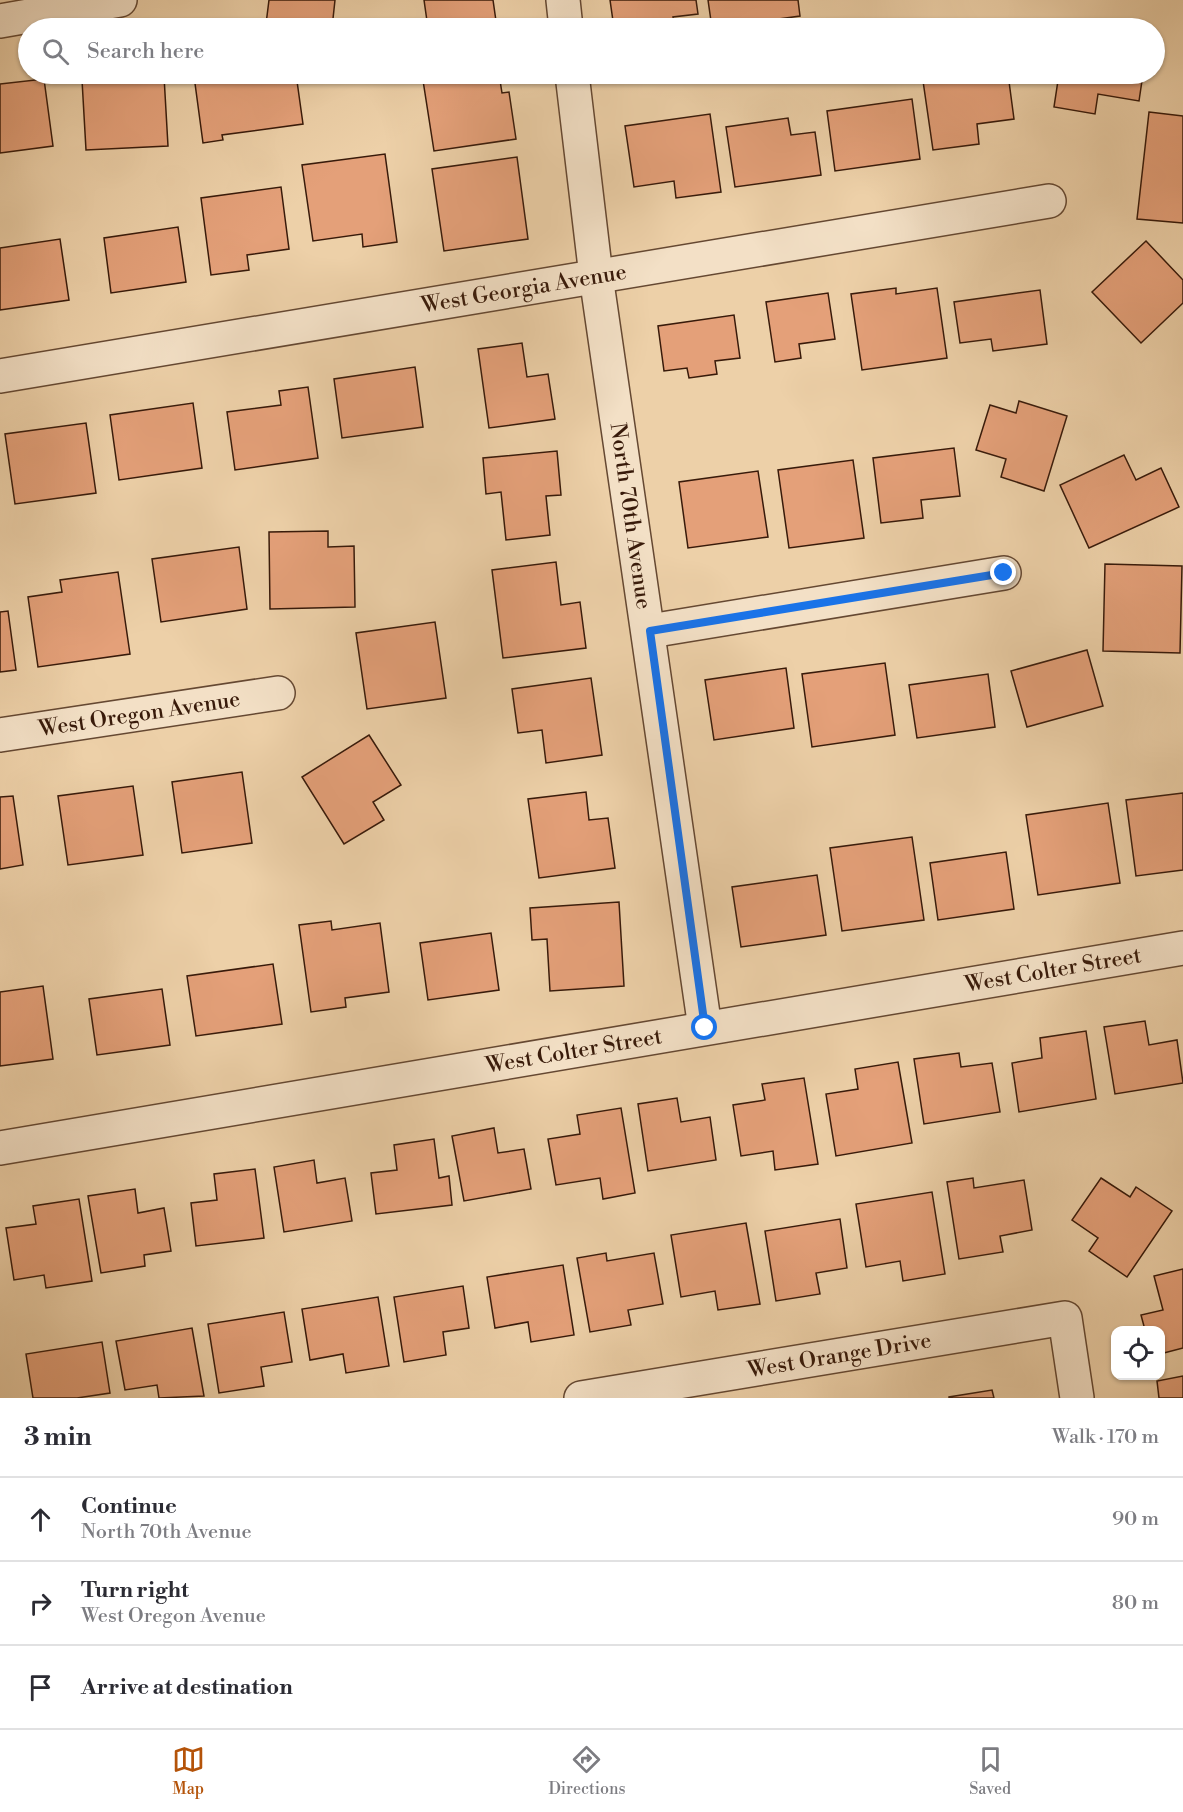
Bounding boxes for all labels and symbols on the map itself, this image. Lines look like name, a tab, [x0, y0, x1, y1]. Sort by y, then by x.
street label: West Georgia Avenue	[418, 258, 628, 319]
street label: North 70th Avenue	[604, 421, 658, 611]
route end	[990, 559, 1016, 585]
street label: West Oregon Avenue	[36, 685, 242, 743]
street label: West Colter Street	[962, 942, 1143, 998]
route start	[691, 1014, 717, 1040]
street label: West Colter Street	[483, 1023, 664, 1079]
street label: West Orange Drive	[745, 1327, 933, 1384]

